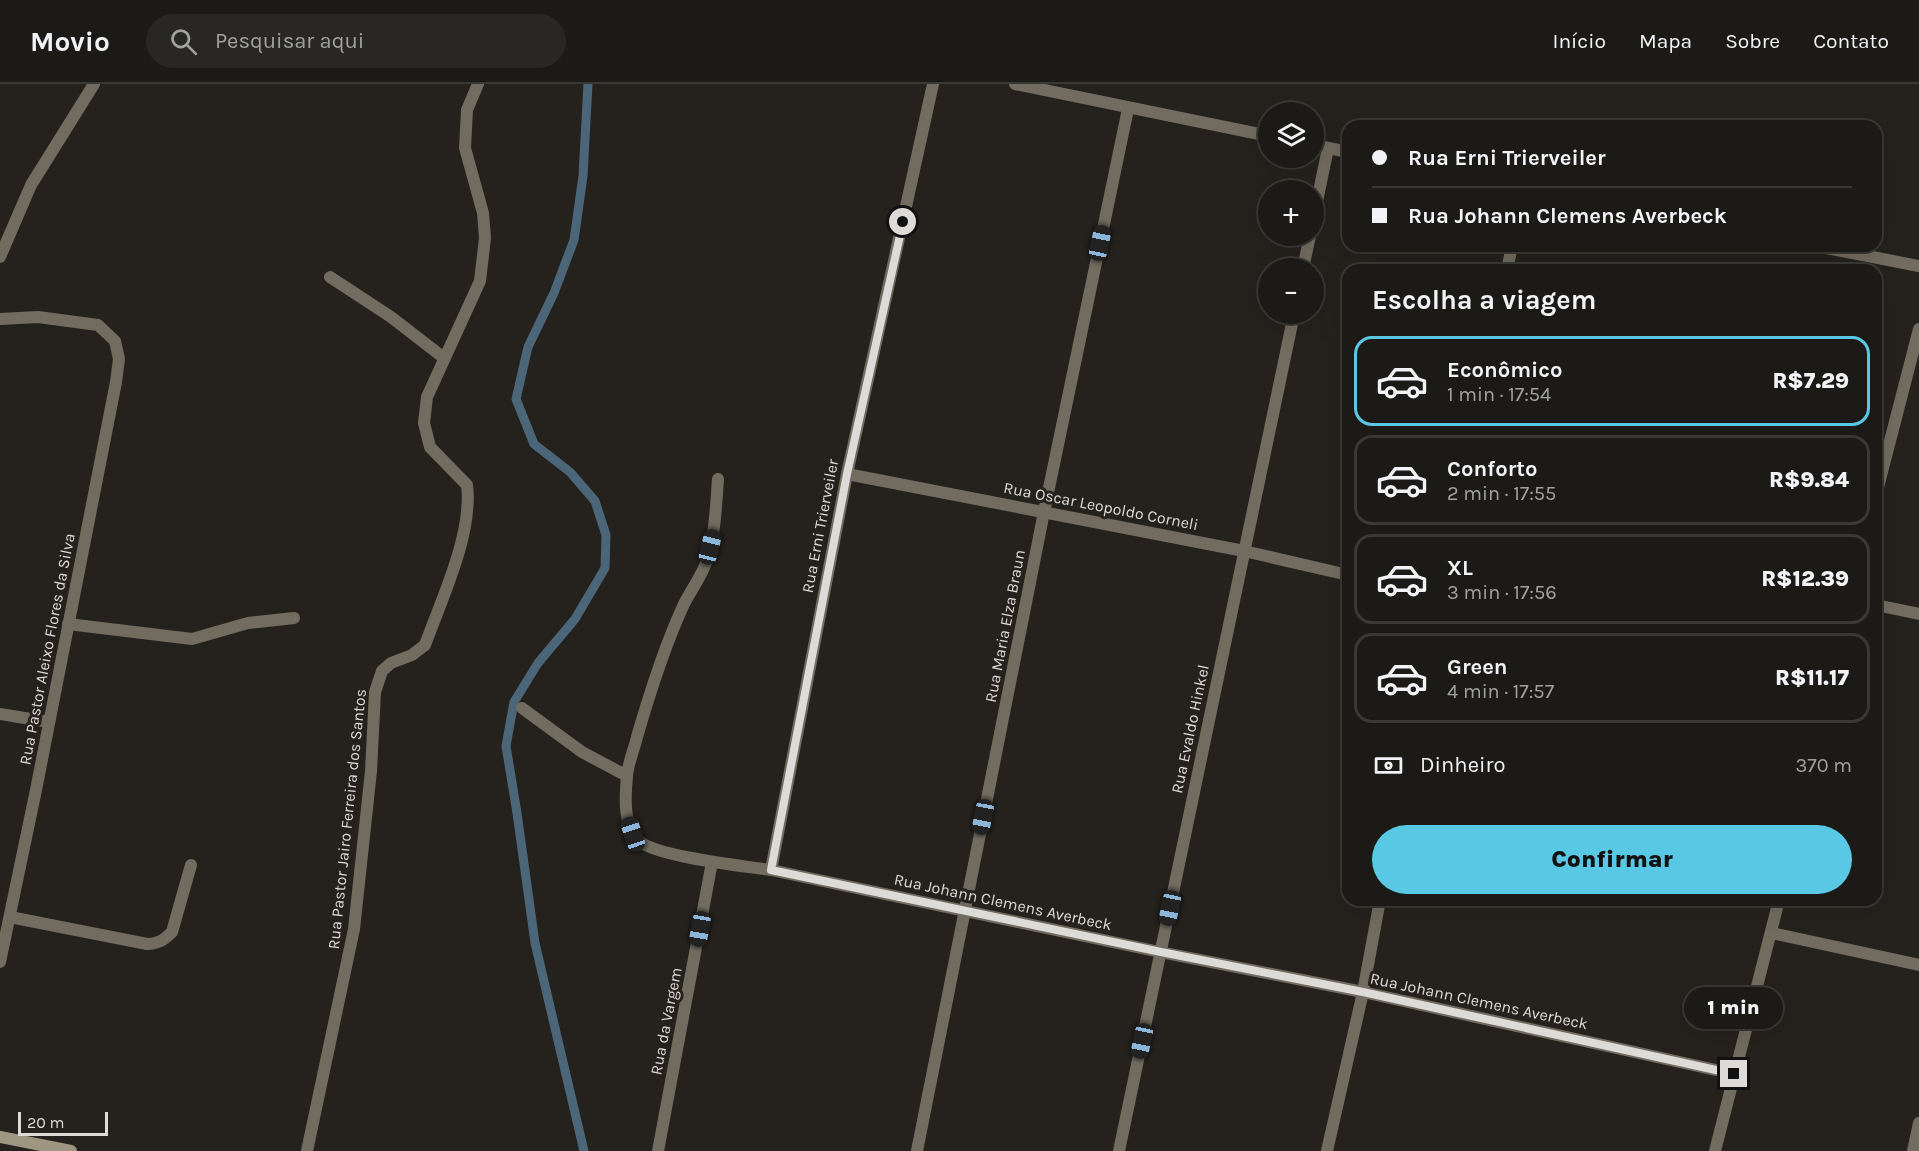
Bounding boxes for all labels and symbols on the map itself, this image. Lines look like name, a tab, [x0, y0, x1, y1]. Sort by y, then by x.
route start	[889, 208, 916, 235]
car	[1087, 224, 1113, 262]
street label: Rua Erni Trierveiler	[798, 457, 842, 595]
street label: Rua Oscar Leopoldo Corneli	[1002, 478, 1200, 534]
car	[697, 527, 723, 567]
street label: Rua Pastor Aleixo Flores da Silva	[15, 532, 79, 766]
street label: Rua Maria Elza Braun	[981, 548, 1029, 704]
street label: Rua Evaldo Hinkel	[1167, 663, 1213, 795]
street label: Rua Pastor Jairo Ferreira dos Santos	[324, 688, 370, 950]
car	[971, 798, 995, 836]
car	[619, 814, 647, 854]
street label: Rua Johann Clemens Averbeck	[892, 870, 1114, 934]
car	[1157, 889, 1183, 927]
car	[688, 910, 712, 948]
street label: Rua da Vargem	[646, 966, 686, 1076]
street label: Rua Johann Clemens Averbeck	[1368, 969, 1590, 1033]
callout: 1 min	[1684, 987, 1784, 1029]
car	[1129, 1022, 1155, 1060]
route end	[1720, 1060, 1747, 1087]
scale bar	[18, 1109, 108, 1136]

